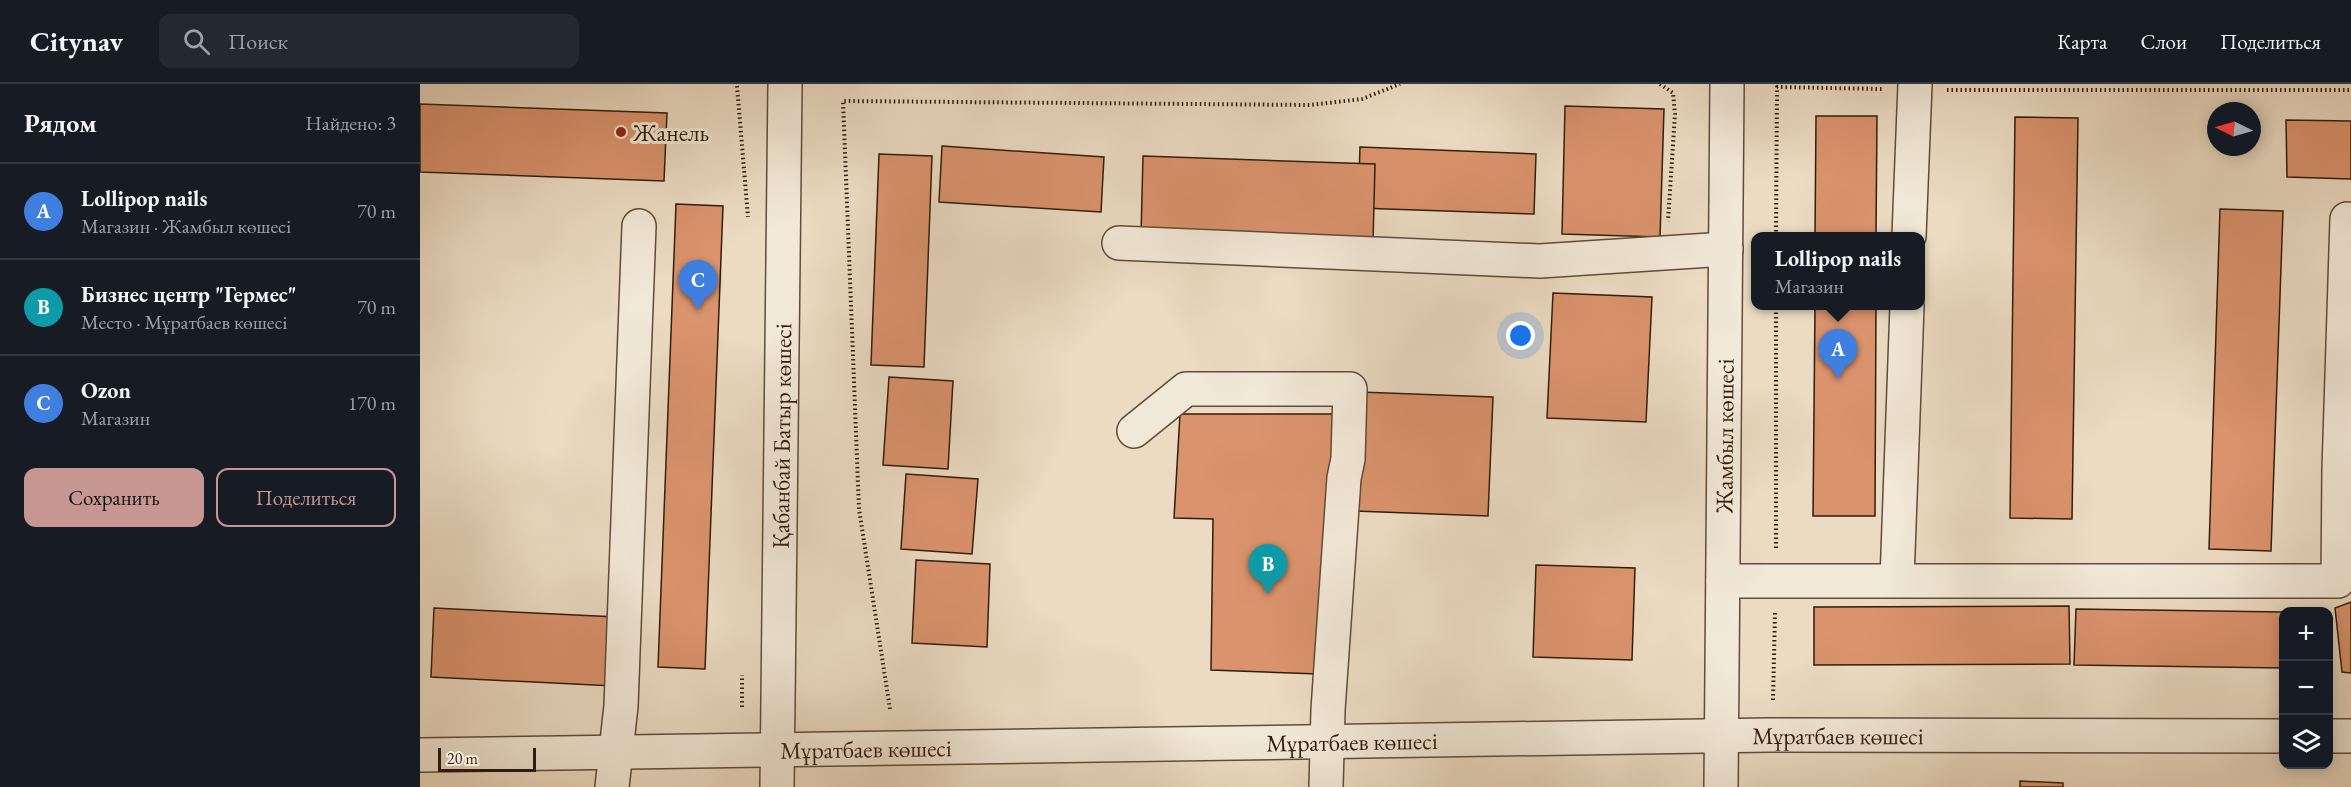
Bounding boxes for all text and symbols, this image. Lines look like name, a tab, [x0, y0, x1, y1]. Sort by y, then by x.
search box	[159, 14, 579, 68]
text: Citynav	[30, 23, 123, 59]
icon: search	[180, 25, 213, 58]
text: Поиск	[228, 27, 288, 56]
text: Карта	[2057, 28, 2107, 55]
text: Слои	[2140, 28, 2187, 55]
text: Поделиться	[2220, 28, 2321, 55]
north arrow	[2207, 102, 2261, 156]
text: Рядом	[24, 106, 97, 140]
text: Найдено: 3	[305, 110, 396, 136]
place label: Жанель	[632, 117, 709, 148]
marker: Жанель	[614, 125, 628, 139]
text: Lollipop nails	[81, 184, 207, 213]
text: A	[36, 198, 51, 224]
text: 70 m	[357, 198, 396, 224]
text: Магазин · Жамбыл көшесі	[81, 213, 291, 239]
popup	[1751, 232, 1925, 310]
text: Lollipop nails	[1775, 244, 1901, 273]
pin: C	[678, 260, 718, 310]
text: Магазин	[1775, 273, 1844, 299]
text: Бизнес центр "Гермес"	[81, 280, 297, 309]
text: B	[37, 294, 50, 320]
text: 70 m	[357, 294, 396, 320]
text: Место · Мұратбаев көшесі	[81, 309, 287, 335]
your location	[1506, 321, 1535, 350]
street label: Қабанбай Батыр көшесі	[764, 323, 798, 549]
pin: A	[1818, 330, 1858, 379]
street label: Жамбыл көшесі	[1708, 358, 1740, 515]
text: Ozon	[81, 376, 131, 405]
text: C	[36, 390, 51, 416]
text: 170 m	[348, 390, 396, 416]
text: Магазин	[81, 405, 150, 431]
button: Сохранить	[24, 468, 204, 527]
button: Поделиться	[216, 468, 396, 527]
pin: B	[1248, 544, 1288, 594]
map controls	[2279, 607, 2333, 769]
button: +	[2279, 607, 2333, 661]
button: −	[2279, 661, 2333, 715]
button: layers	[2279, 715, 2333, 769]
street label: Мұратбаев көшесі	[1752, 719, 1924, 751]
street label: Мұратбаев көшесі	[1266, 724, 1438, 758]
street label: Мұратбаев көшесі	[780, 732, 952, 765]
scale bar	[438, 745, 536, 772]
text: 20 m	[447, 748, 478, 769]

